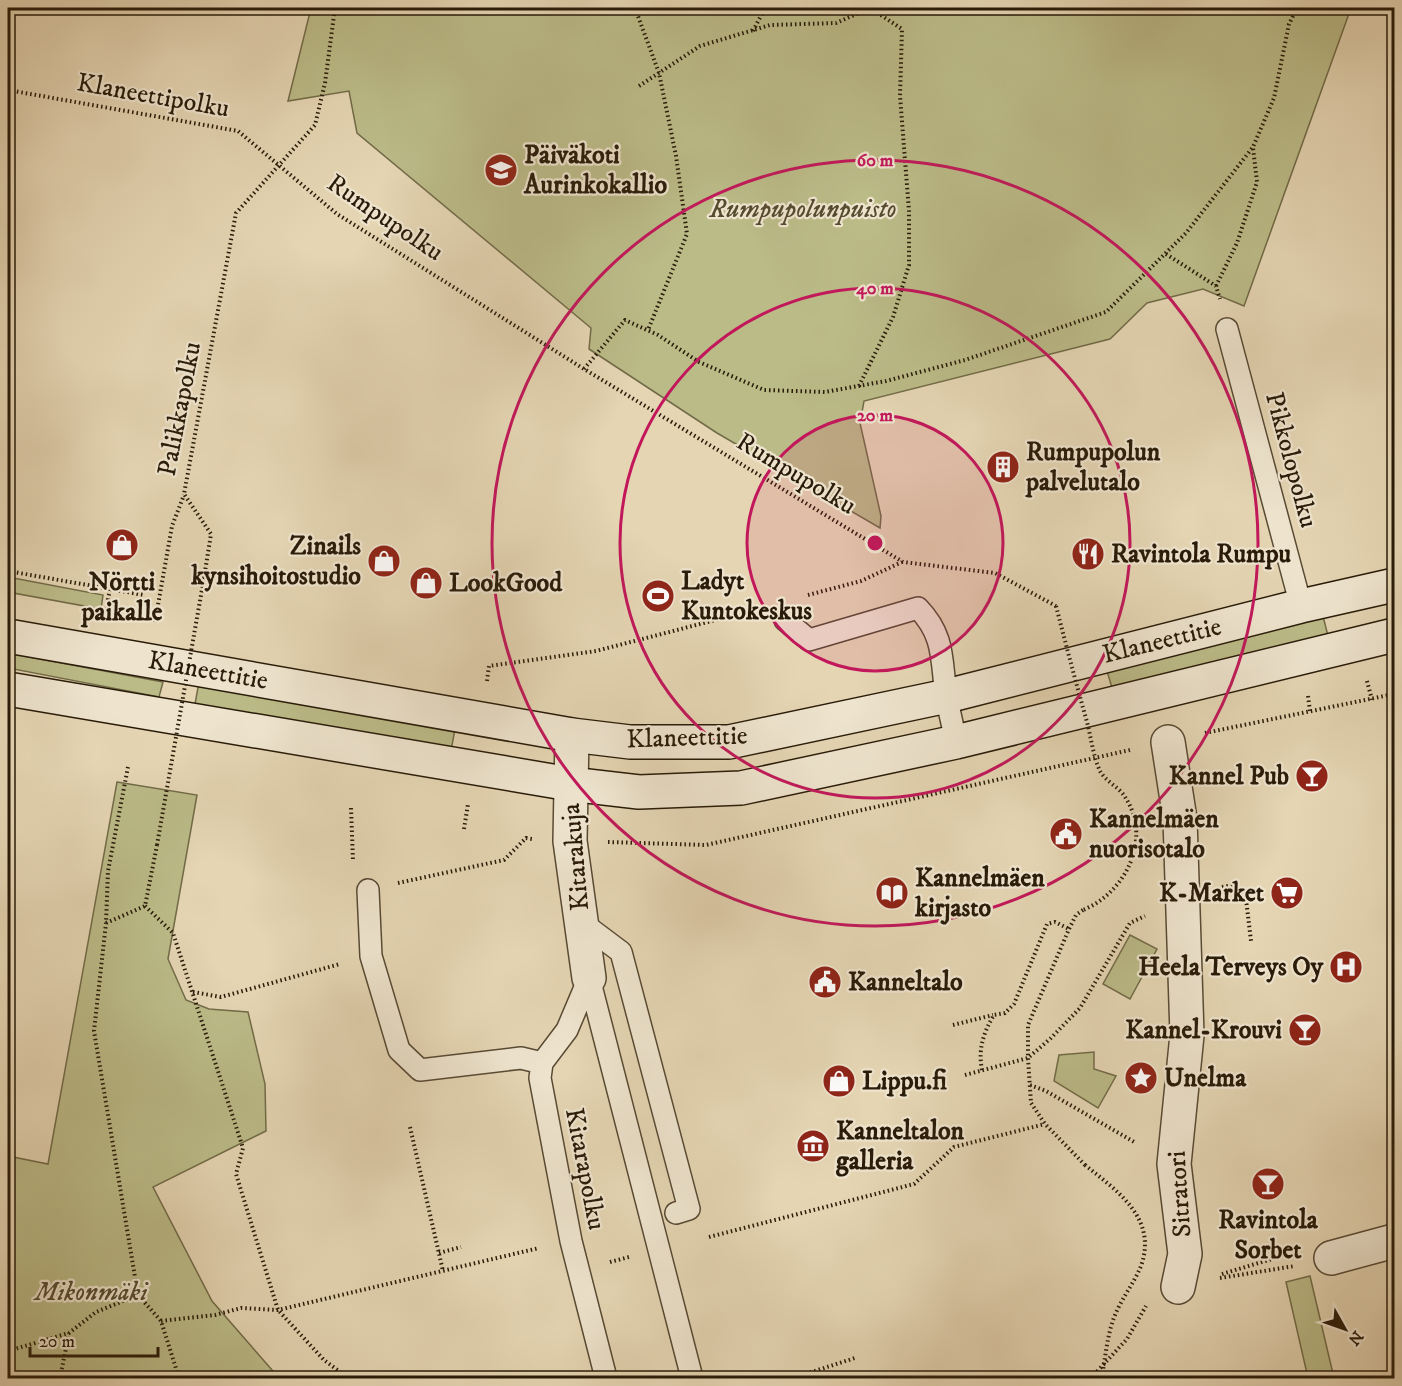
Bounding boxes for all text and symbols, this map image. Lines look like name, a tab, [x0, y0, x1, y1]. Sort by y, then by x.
street label: Klaneettipolku	[74, 66, 232, 126]
place label: Päiväkoti Aurinkokallio	[523, 139, 668, 202]
text: 60 m	[857, 150, 894, 172]
school or university icon: Päiväkoti Aurinkokallio	[483, 152, 519, 188]
street label: Rumpupolku	[320, 167, 450, 269]
park label: Rumpupolunpuisto	[708, 193, 897, 226]
text: 40 m	[855, 278, 894, 300]
street label: Palikkapolku	[151, 339, 209, 479]
street label: Pikkolopolku	[1257, 389, 1325, 531]
text: 20 m	[857, 405, 893, 427]
street label: Rumpupolku	[730, 425, 862, 523]
place label: Rumpupolun palvelutalo	[1025, 436, 1161, 499]
building icon: Rumpupolun palvelutalo	[985, 449, 1021, 485]
shop icon: Nörtti paikalle	[104, 527, 140, 563]
place label: Zinails kynsihoitostudio	[190, 530, 361, 593]
centre of rings	[865, 533, 885, 553]
restaurant icon: Ravintola Rumpu	[1070, 536, 1106, 572]
place label: Ravintola Rumpu	[1111, 538, 1292, 571]
shop icon: Zinails kynsihoitostudio	[366, 543, 402, 579]
shop icon: LookGood	[408, 565, 444, 601]
place label: Ladyt Kuntokeskus	[681, 565, 812, 628]
place label: Nörtti paikalle	[80, 566, 163, 629]
place label: LookGood	[449, 567, 563, 600]
sports icon: Ladyt Kuntokeskus	[640, 578, 676, 614]
street label: Klaneettitie	[1099, 610, 1225, 672]
street label: Klaneettitie	[145, 644, 271, 698]
street label: Klaneettitie	[626, 719, 748, 757]
bar icon: Kannel Pub	[1294, 758, 1330, 794]
place label: Kannel Pub	[1169, 760, 1289, 793]
street label: Kitarakuja	[555, 802, 597, 912]
place label: Kannelmäen nuorisotalo	[1089, 803, 1219, 866]
public building icon: Kannelmäen nuorisotalo	[1048, 816, 1084, 852]
place label: Kannelmäen kirjasto	[914, 862, 1045, 925]
library icon: Kannelmäen kirjasto	[874, 875, 910, 911]
supermarket icon: K-Market	[1269, 875, 1305, 911]
place label: K-Market	[1159, 877, 1265, 910]
hospital icon: Heela Terveys Oy	[1328, 949, 1364, 985]
place label: Heela Terveys Oy	[1138, 951, 1324, 984]
public building icon: Kanneltalo	[807, 964, 843, 1000]
place label: Kanneltalo	[848, 966, 963, 999]
bar icon: Kannel-Krouvi	[1287, 1012, 1323, 1048]
place label: Kannel-Krouvi	[1125, 1014, 1282, 1047]
place icon: Unelma	[1123, 1060, 1159, 1096]
place label: Unelma	[1164, 1062, 1247, 1095]
shop icon: Lippu.fi	[821, 1063, 857, 1099]
place label: Lippu.fi	[862, 1065, 947, 1098]
street label: Kitarapolku	[557, 1105, 613, 1233]
place label: Kanneltalon galleria	[835, 1115, 965, 1178]
museum icon: Kanneltalon galleria	[795, 1128, 831, 1164]
street label: Sitratori	[1161, 1150, 1199, 1238]
bar icon: Ravintola Sorbet	[1250, 1166, 1286, 1202]
place label: Ravintola Sorbet	[1218, 1204, 1319, 1267]
park label: Mikonmäki	[33, 1276, 149, 1309]
north arrow	[1315, 1299, 1375, 1359]
scale bar	[30, 1320, 158, 1358]
text: N	[1344, 1327, 1368, 1349]
text: 20 m	[39, 1331, 75, 1353]

